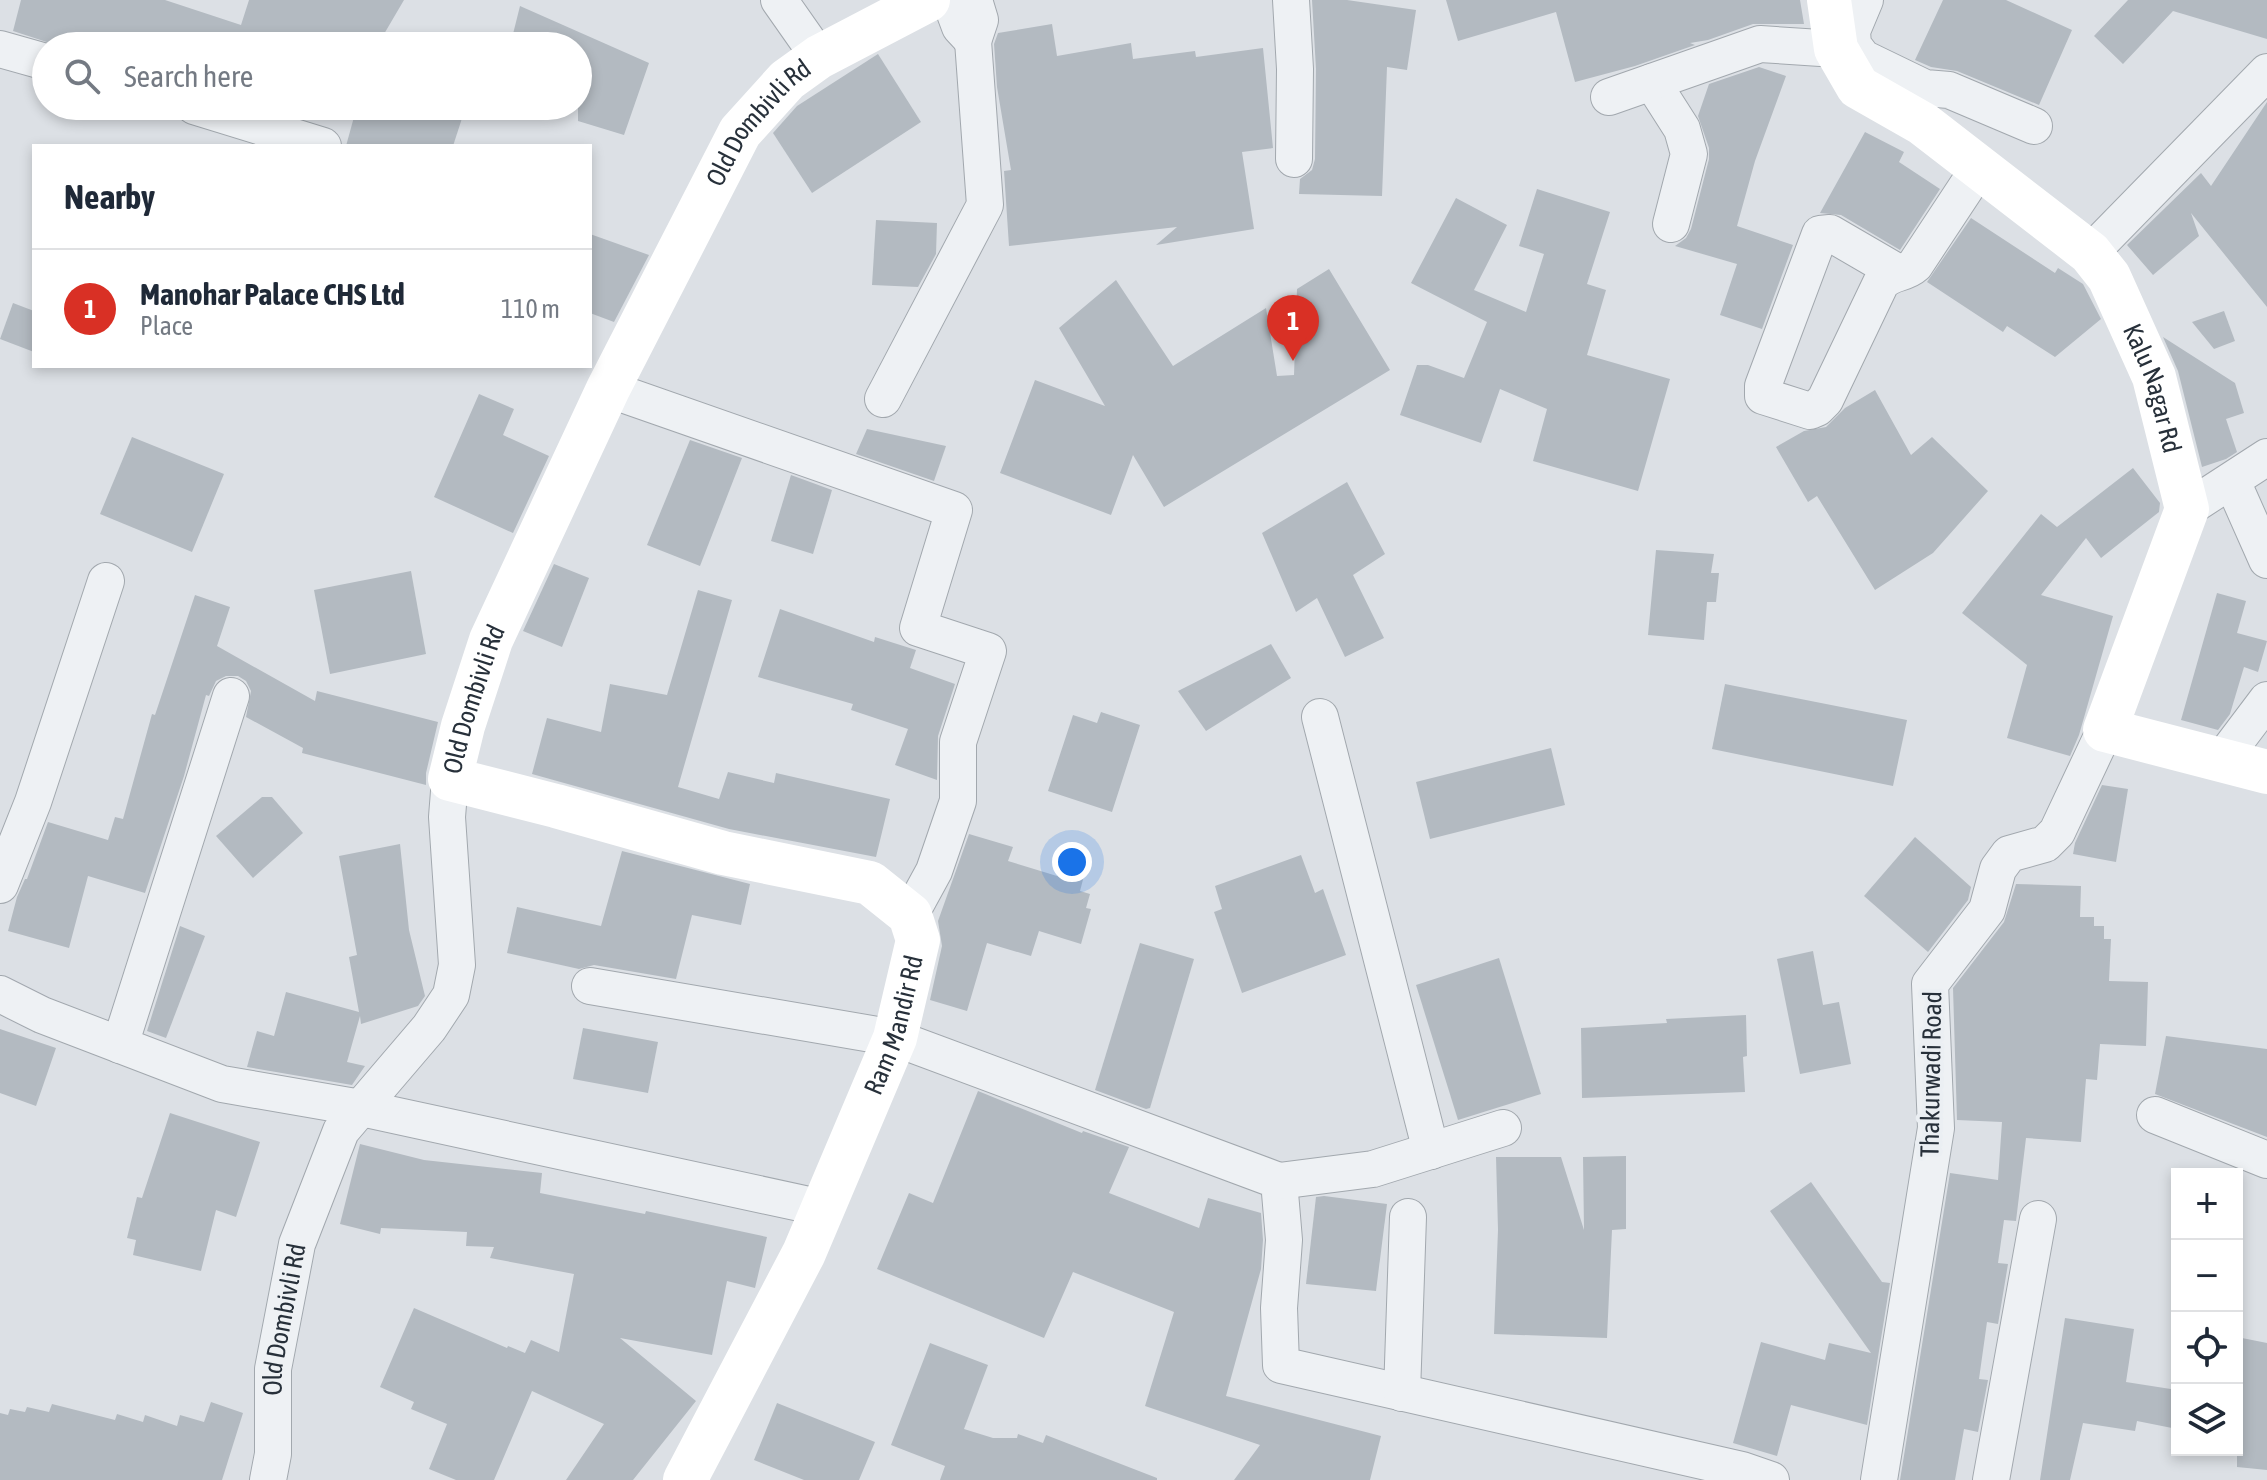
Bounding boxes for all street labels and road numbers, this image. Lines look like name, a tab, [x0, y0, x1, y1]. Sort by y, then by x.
street label: Old Dombivli Rd	[700, 53, 816, 191]
street label: Kalu Nagar Rd	[2117, 319, 2187, 456]
street label: Old Dombivli Rd	[437, 620, 511, 777]
street label: Ram Mandir Rd	[858, 952, 929, 1099]
street label: Thakurwadi Road	[1915, 991, 1947, 1157]
street label: Old Dombivli Rd	[257, 1241, 312, 1396]

